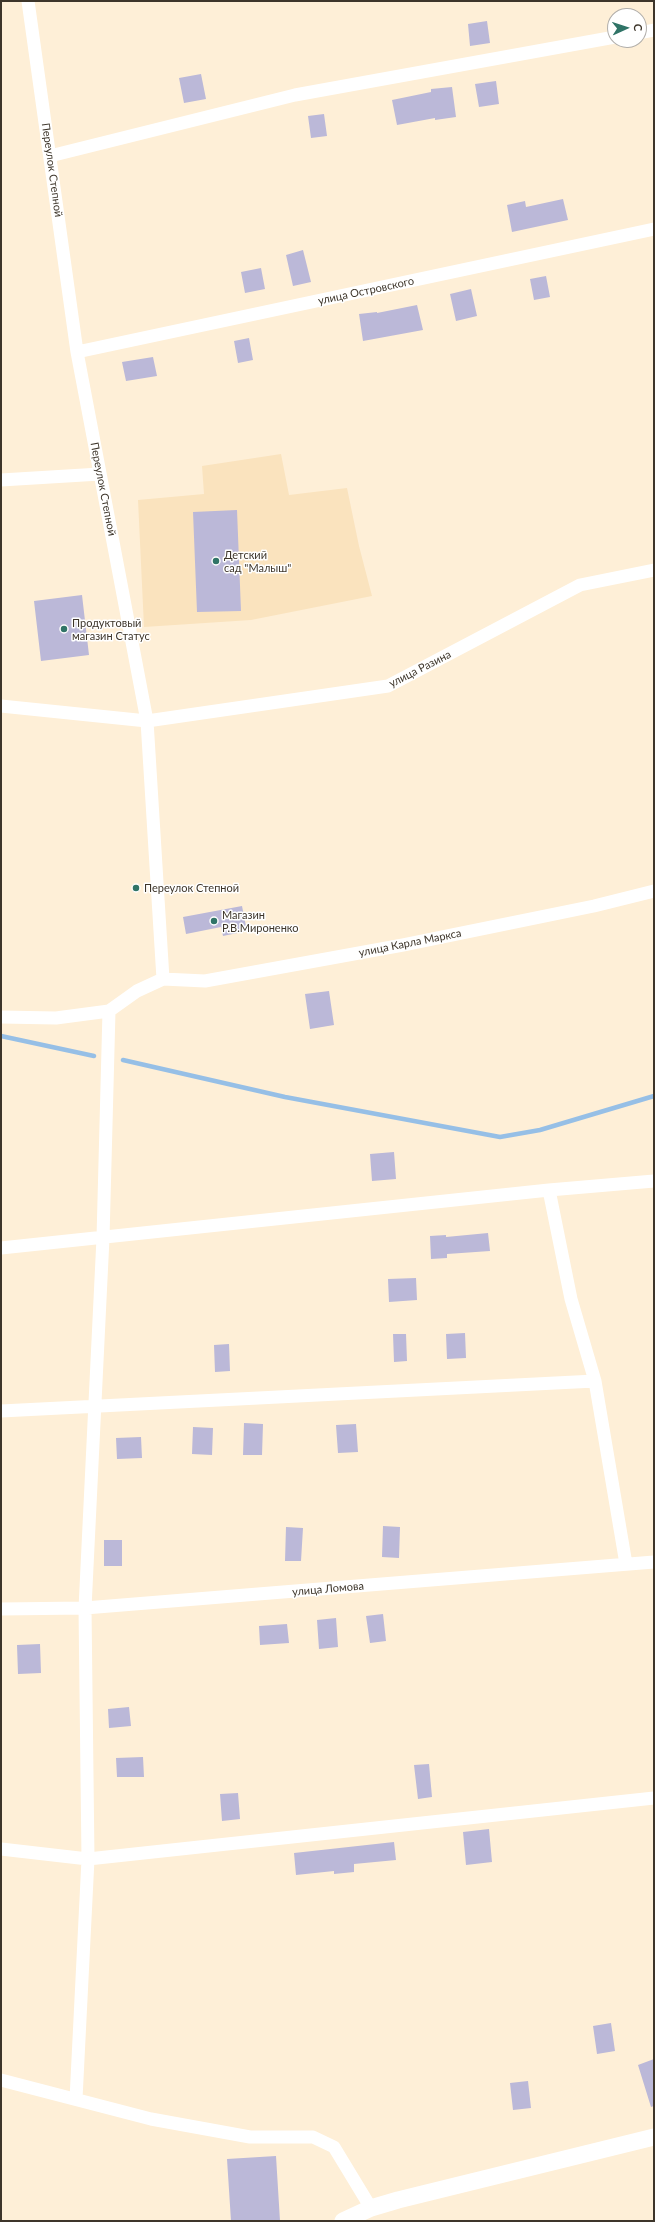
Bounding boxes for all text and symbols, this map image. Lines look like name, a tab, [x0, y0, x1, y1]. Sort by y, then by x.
north arrow	[607, 8, 647, 48]
text: С	[632, 23, 645, 31]
street label: Переулок Степной	[39, 122, 65, 218]
street label: улица Островского	[317, 274, 415, 308]
street label: Переулок Степной	[87, 441, 119, 537]
place label: Детский сад "Малыш"	[224, 548, 291, 574]
marker: Детский сад "Малыш"	[211, 556, 221, 566]
place label: Продуктовый магазин Статус	[72, 616, 150, 642]
marker: Продуктовый магазин Статус	[59, 624, 69, 634]
street label: улица Разина	[387, 648, 453, 690]
place label: Переулок Степной	[144, 881, 239, 895]
marker: Переулок Степной	[131, 883, 141, 893]
place label: Магазин Р.В.Мироненко	[222, 908, 299, 934]
marker: Магазин Р.В.Мироненко	[209, 916, 219, 926]
street label: улица Карла Маркса	[358, 927, 462, 959]
street label: улица Ломова	[292, 1579, 364, 1599]

